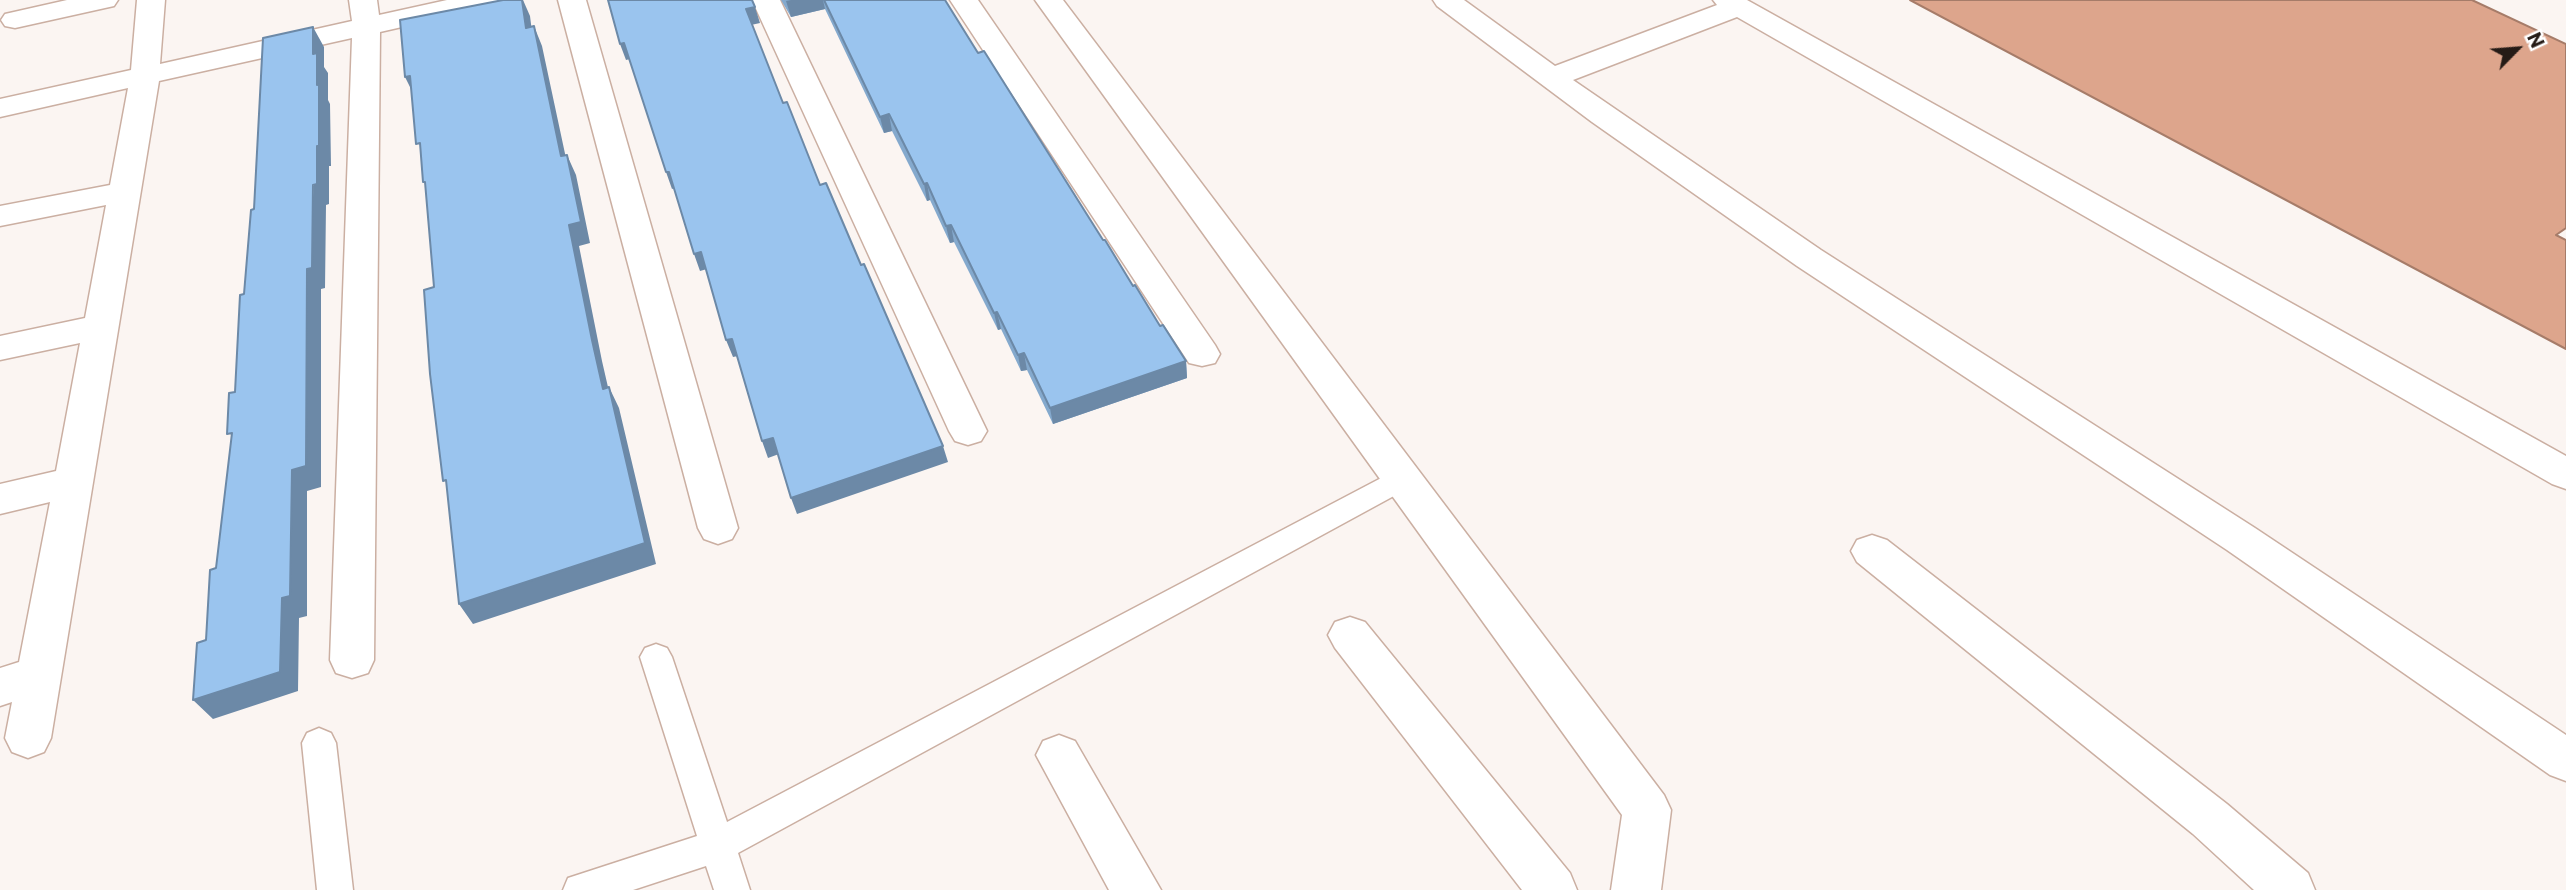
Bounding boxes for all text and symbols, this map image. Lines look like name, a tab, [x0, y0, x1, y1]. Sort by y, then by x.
north arrow	[2482, 14, 2552, 84]
text: N	[2523, 29, 2550, 51]

